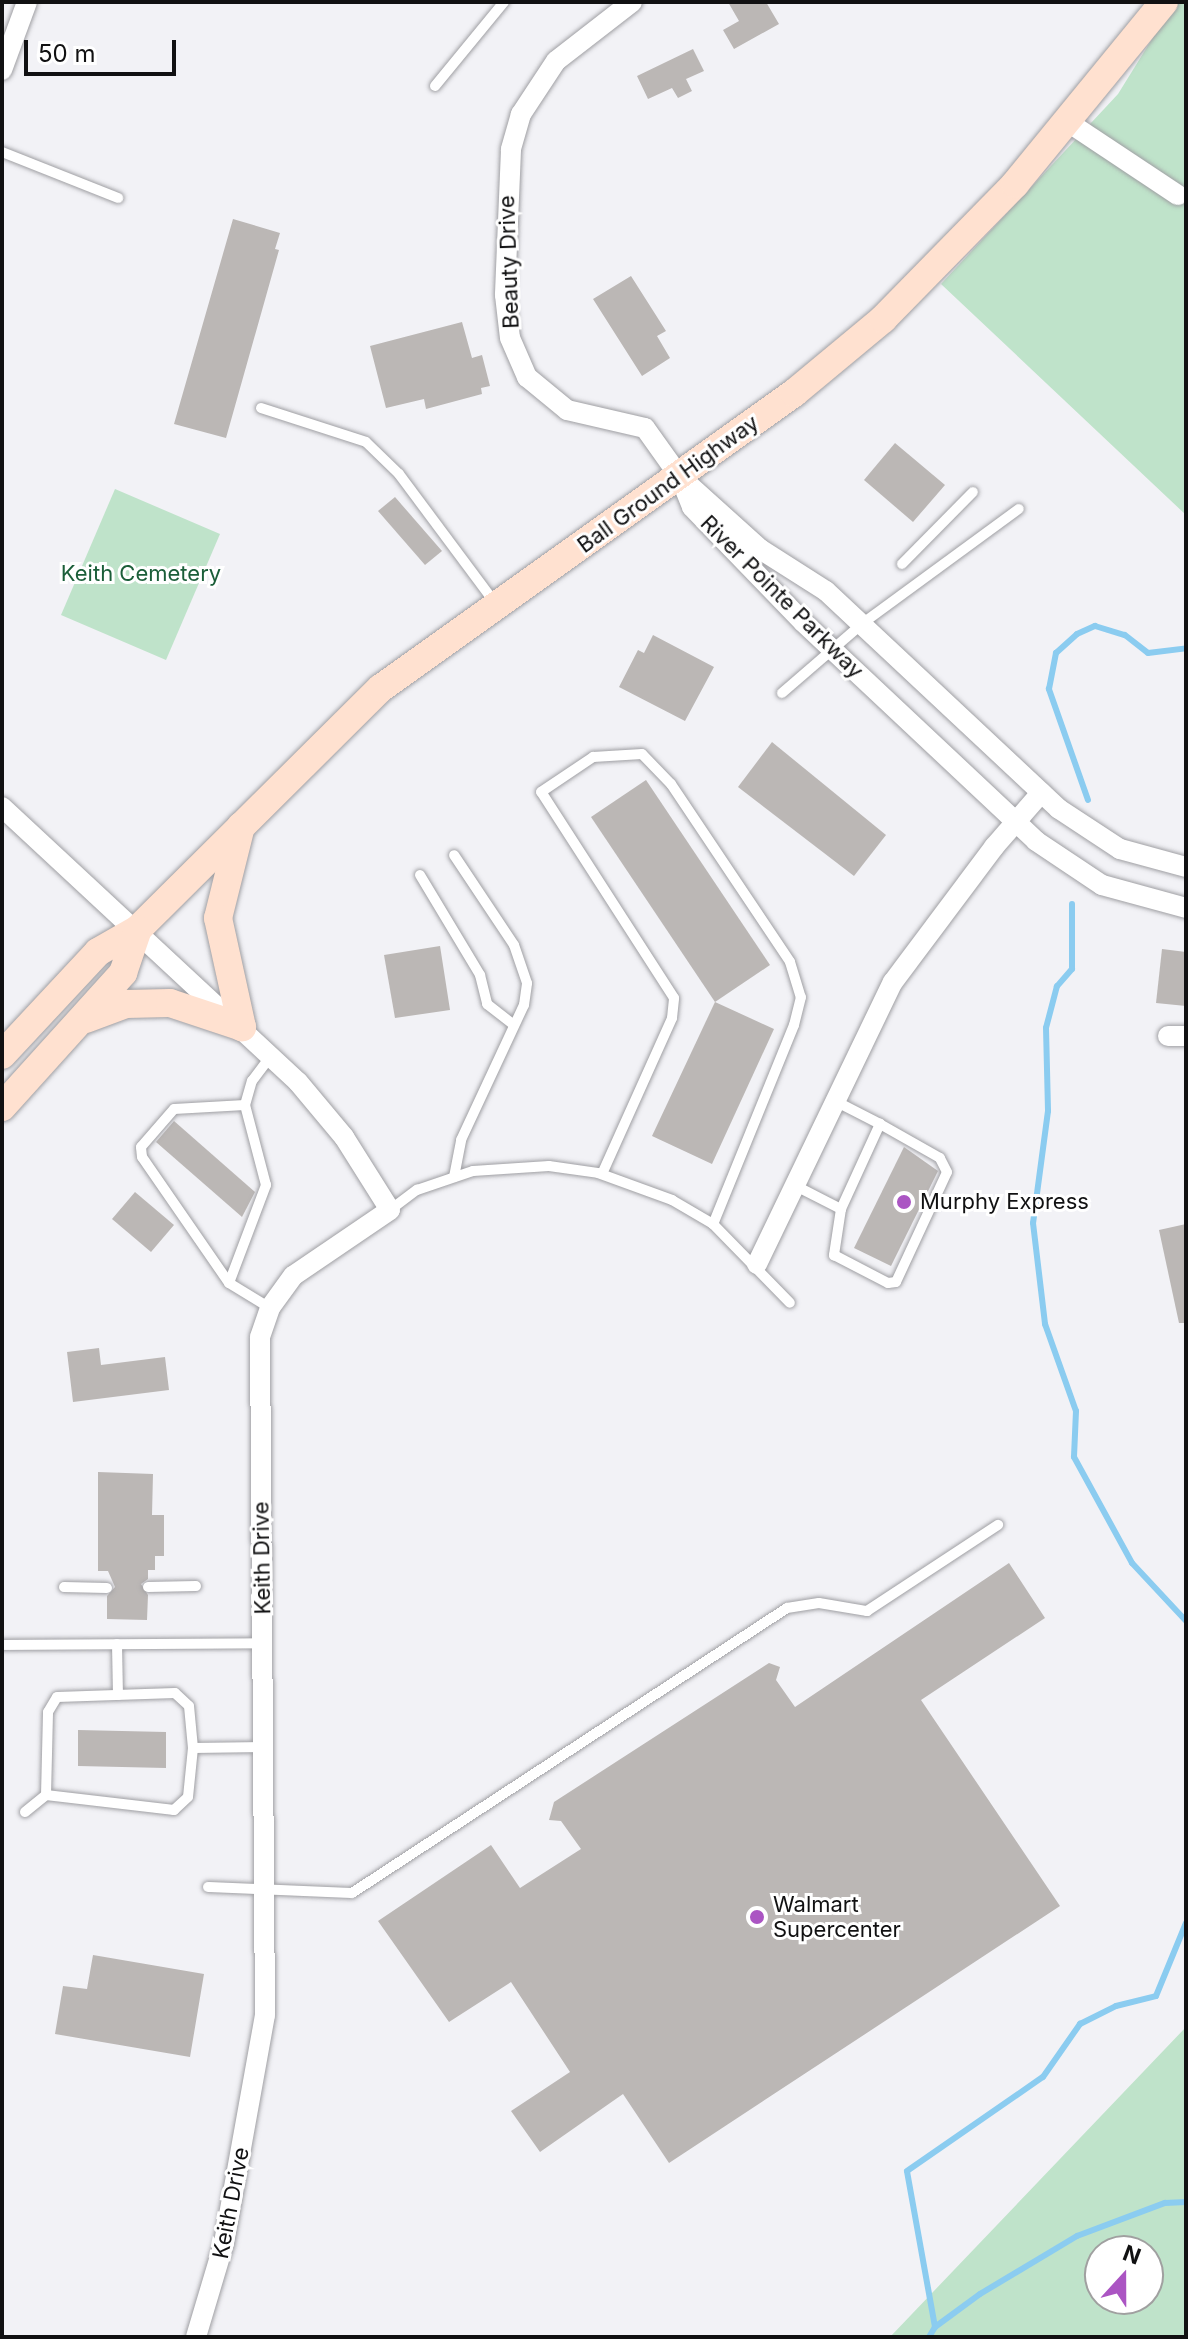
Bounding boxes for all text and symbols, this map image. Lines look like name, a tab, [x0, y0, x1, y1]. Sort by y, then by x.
scale bar	[28, 24, 180, 74]
text: 50 m	[38, 39, 96, 68]
street label: Beauty Drive	[493, 195, 525, 329]
street label: Ball Ground Highway	[572, 409, 764, 559]
street label: River Pointe Parkway	[695, 510, 869, 684]
park label: Keith Cemetery	[61, 561, 221, 587]
place label: Murphy Express	[920, 1189, 1089, 1215]
marker: Murphy Express	[895, 1193, 913, 1211]
street label: Keith Drive	[248, 1501, 276, 1615]
place label: Walmart Supercenter	[773, 1891, 901, 1942]
marker: Walmart Supercenter	[748, 1908, 766, 1926]
street label: Keith Drive	[207, 2145, 255, 2261]
north arrow	[1084, 2235, 1164, 2315]
text: N	[1119, 2239, 1144, 2270]

